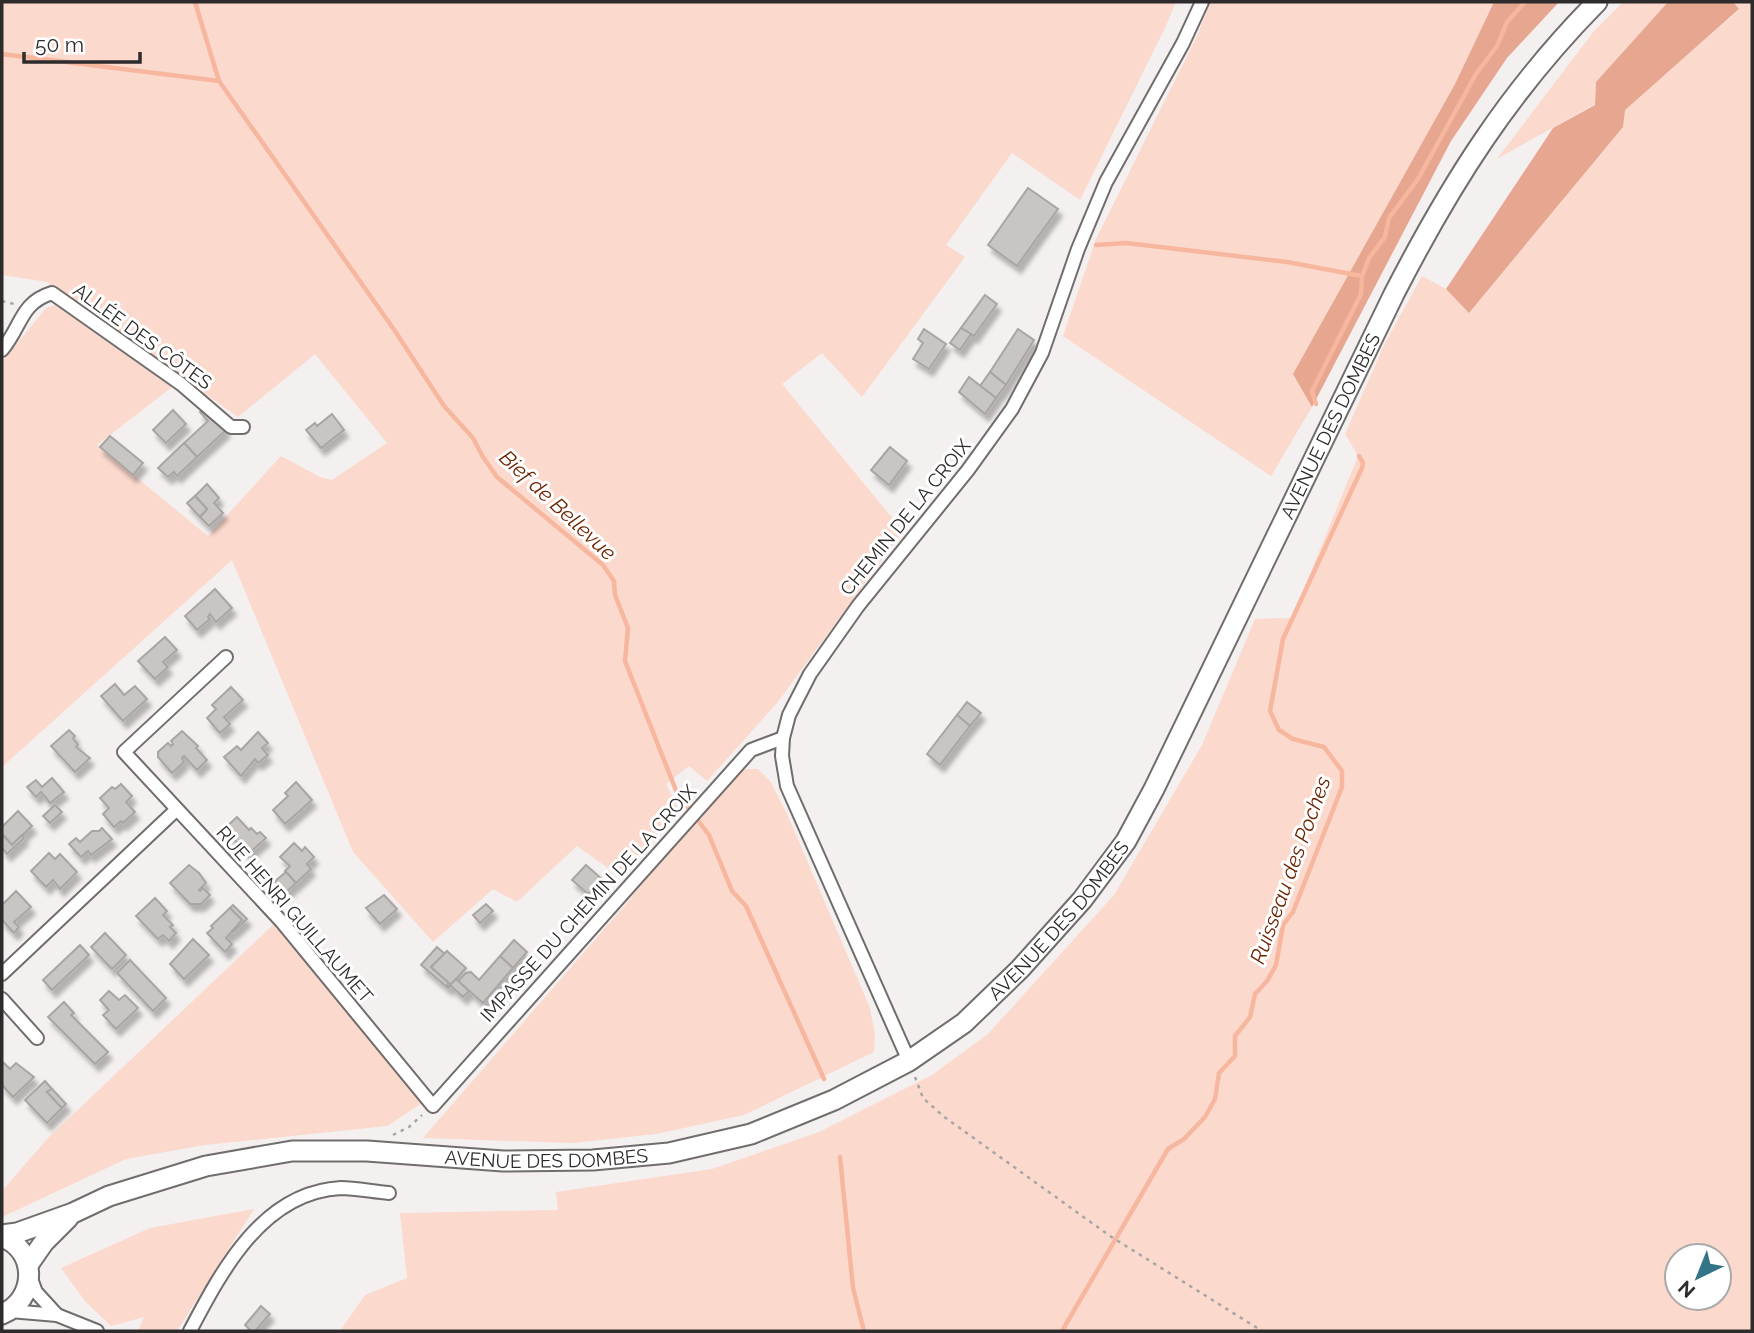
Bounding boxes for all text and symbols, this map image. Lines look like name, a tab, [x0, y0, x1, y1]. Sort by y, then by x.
scale bar	[24, 21, 140, 65]
text: 50 m	[35, 32, 84, 57]
street label: ALLÉE DES CÔTES	[69, 278, 217, 394]
street label: AVENUE DES DOMBES	[1276, 330, 1384, 522]
street label: CHEMIN DE LA CROIX	[835, 435, 975, 599]
water label: Bief de Bellevue	[495, 445, 621, 565]
water label: Ruisseau des Poches	[1245, 773, 1336, 967]
street label: IMPASSE DU CHEMIN DE LA CROIX	[476, 780, 700, 1026]
street label: RUE HENRI GUILLAUMET	[212, 821, 378, 1007]
street label: AVENUE DES DOMBES	[984, 837, 1133, 1004]
street label: AVENUE DES DOMBES	[444, 1144, 649, 1172]
north arrow	[1663, 1242, 1733, 1312]
text: N	[1674, 1276, 1699, 1302]

